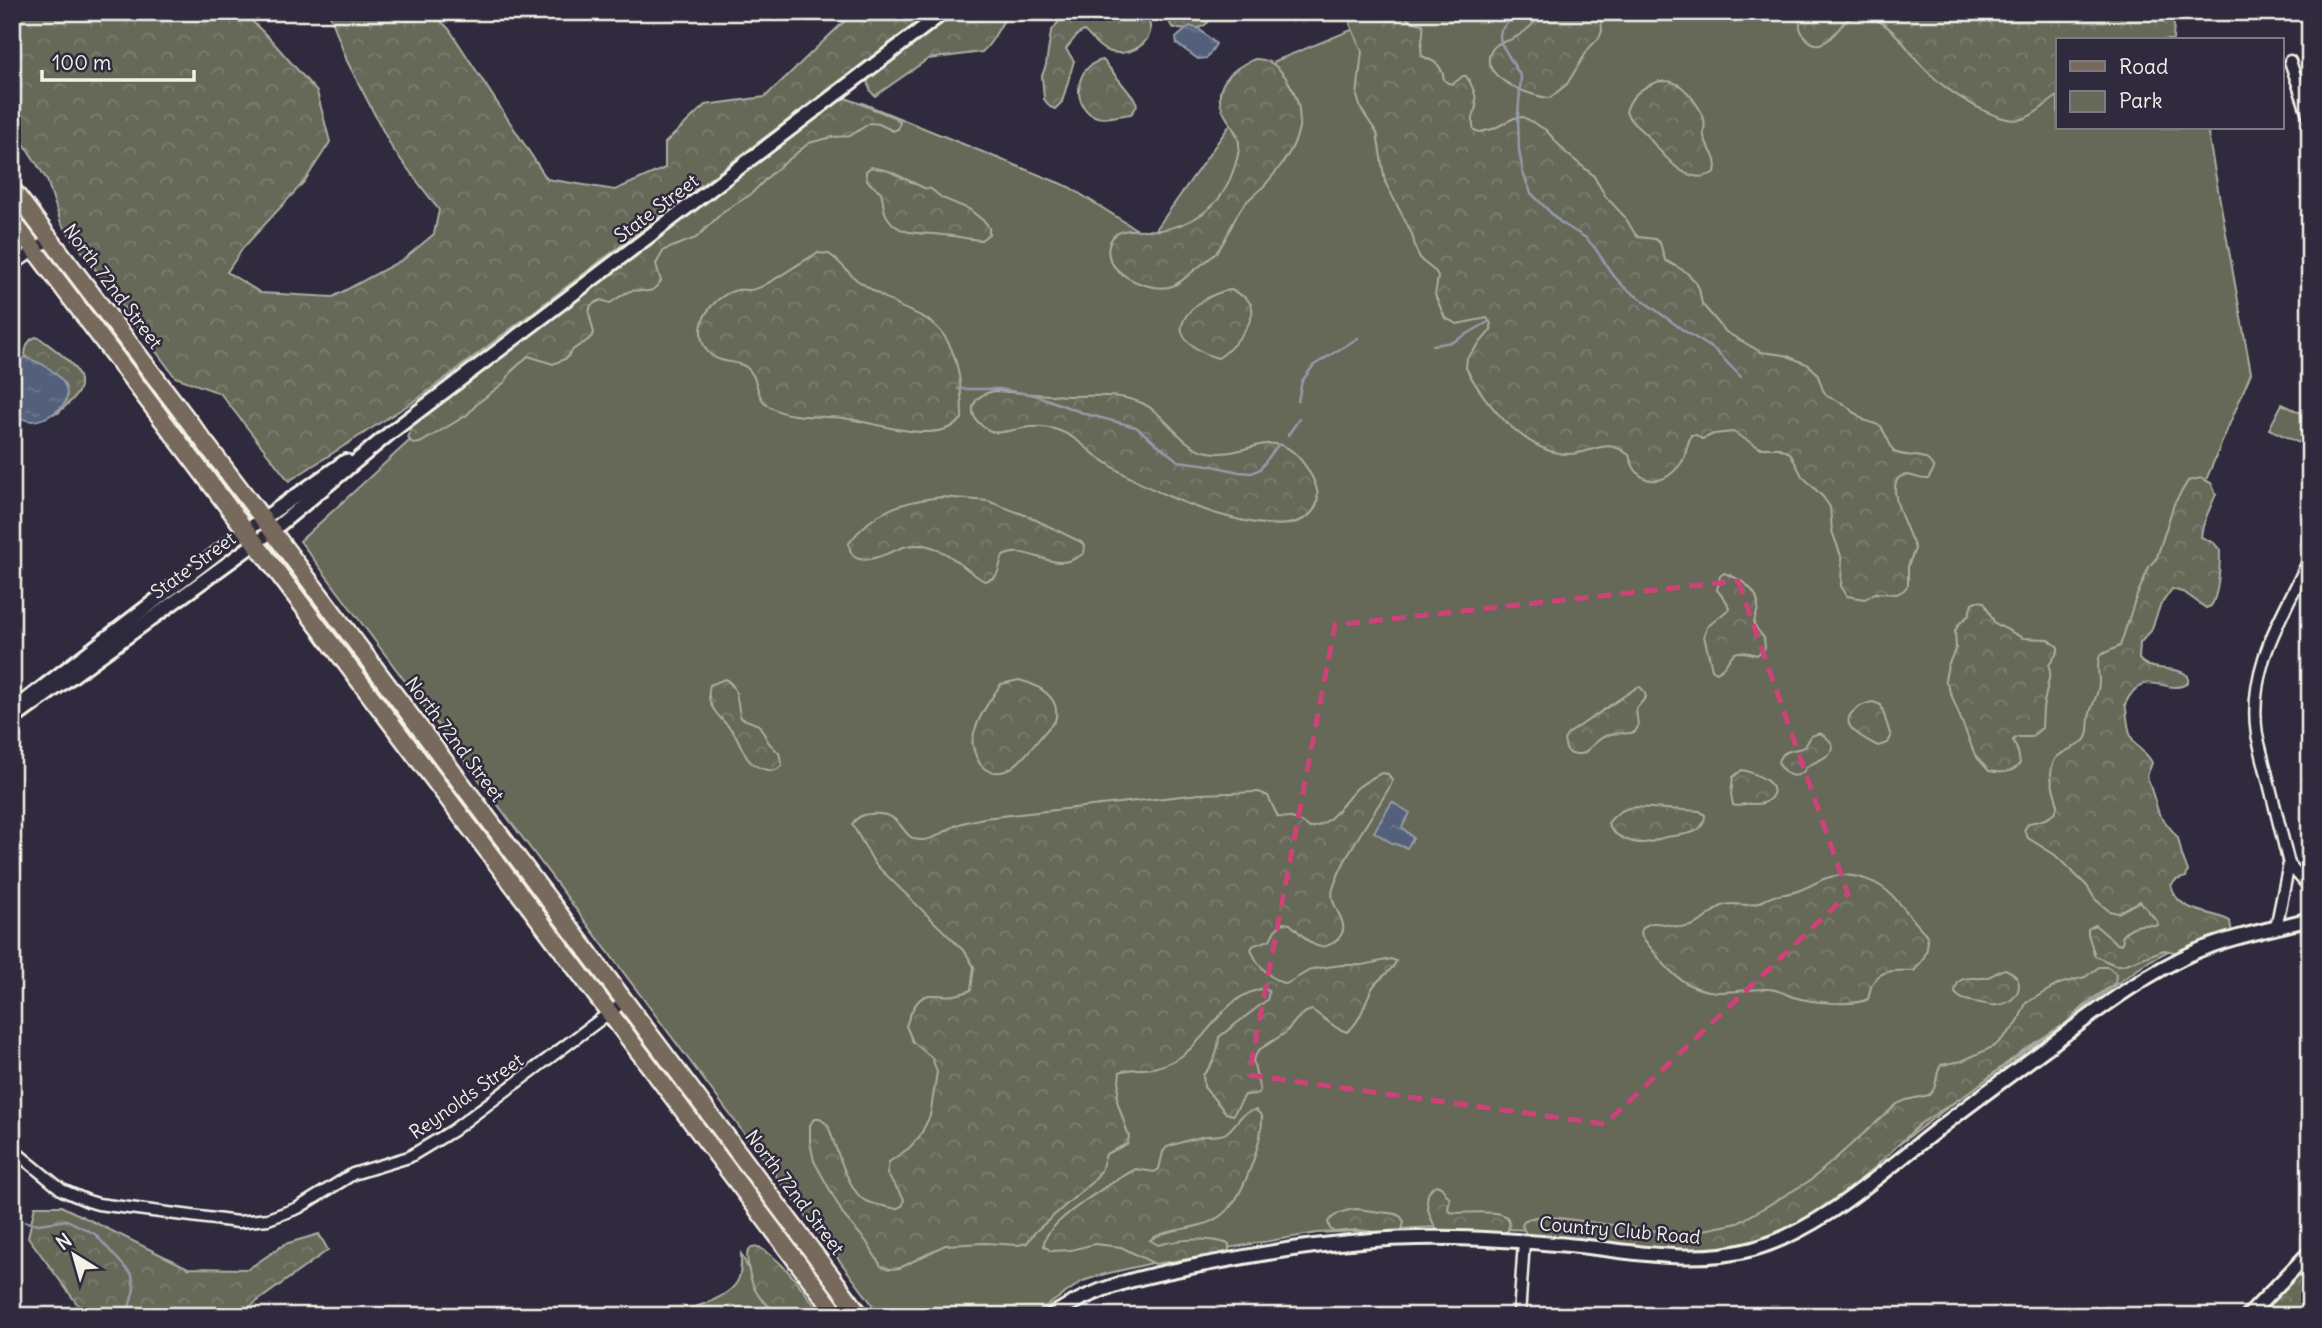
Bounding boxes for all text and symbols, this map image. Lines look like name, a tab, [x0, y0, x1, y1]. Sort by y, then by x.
scale bar	[42, 38, 194, 82]
legend	[2056, 38, 2284, 130]
text: 100 m	[52, 49, 111, 76]
text: Road	[2119, 53, 2168, 80]
text: Park	[2119, 87, 2162, 114]
street label: State Street	[609, 169, 703, 247]
street label: North 72nd Street	[58, 219, 168, 353]
street label: State Street	[146, 526, 240, 604]
street label: North 72nd Street	[400, 672, 510, 806]
street label: Reynolds Street	[404, 1048, 528, 1144]
street label: North 72nd Street	[740, 1125, 850, 1259]
street label: Country Club Road	[1538, 1211, 1702, 1249]
north arrow	[38, 1220, 108, 1290]
text: N	[51, 1228, 76, 1255]

